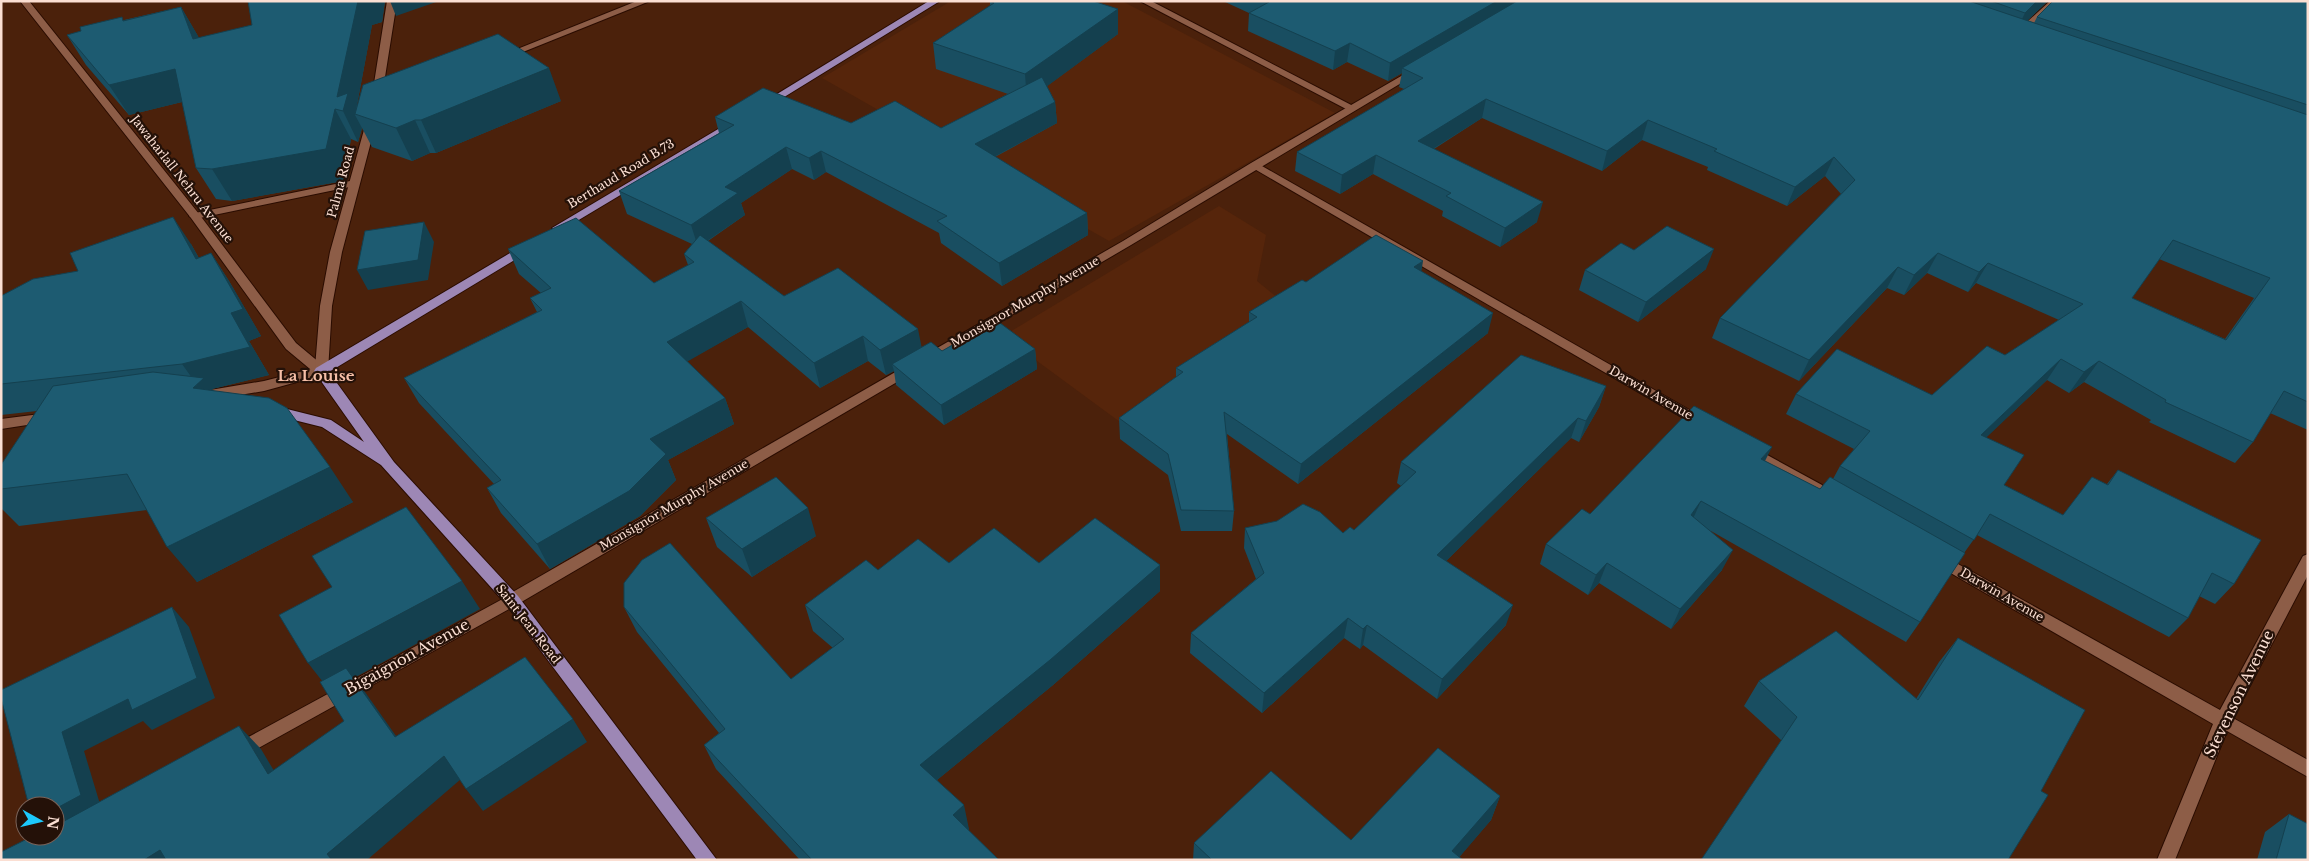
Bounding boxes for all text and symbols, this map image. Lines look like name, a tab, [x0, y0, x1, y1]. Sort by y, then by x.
street label: Jawaharlall Nehru Avenue	[127, 110, 237, 246]
street label: Berthaud Road B.73	[565, 136, 677, 211]
street label: Palma Road	[324, 144, 357, 219]
street label: Monsignor Murphy Avenue	[948, 253, 1102, 350]
street label: Darwin Avenue	[1607, 363, 1696, 423]
district label: La Louise	[278, 366, 355, 385]
street label: Monsignor Murphy Avenue	[597, 456, 751, 553]
street label: Darwin Avenue	[1958, 565, 2047, 625]
street label: Saint Jean Road	[493, 581, 564, 666]
street label: Bigaignon Avenue	[341, 614, 472, 699]
street label: Stevenson Avenue	[2200, 627, 2278, 761]
north arrow	[15, 796, 65, 846]
text: N	[43, 815, 63, 831]

